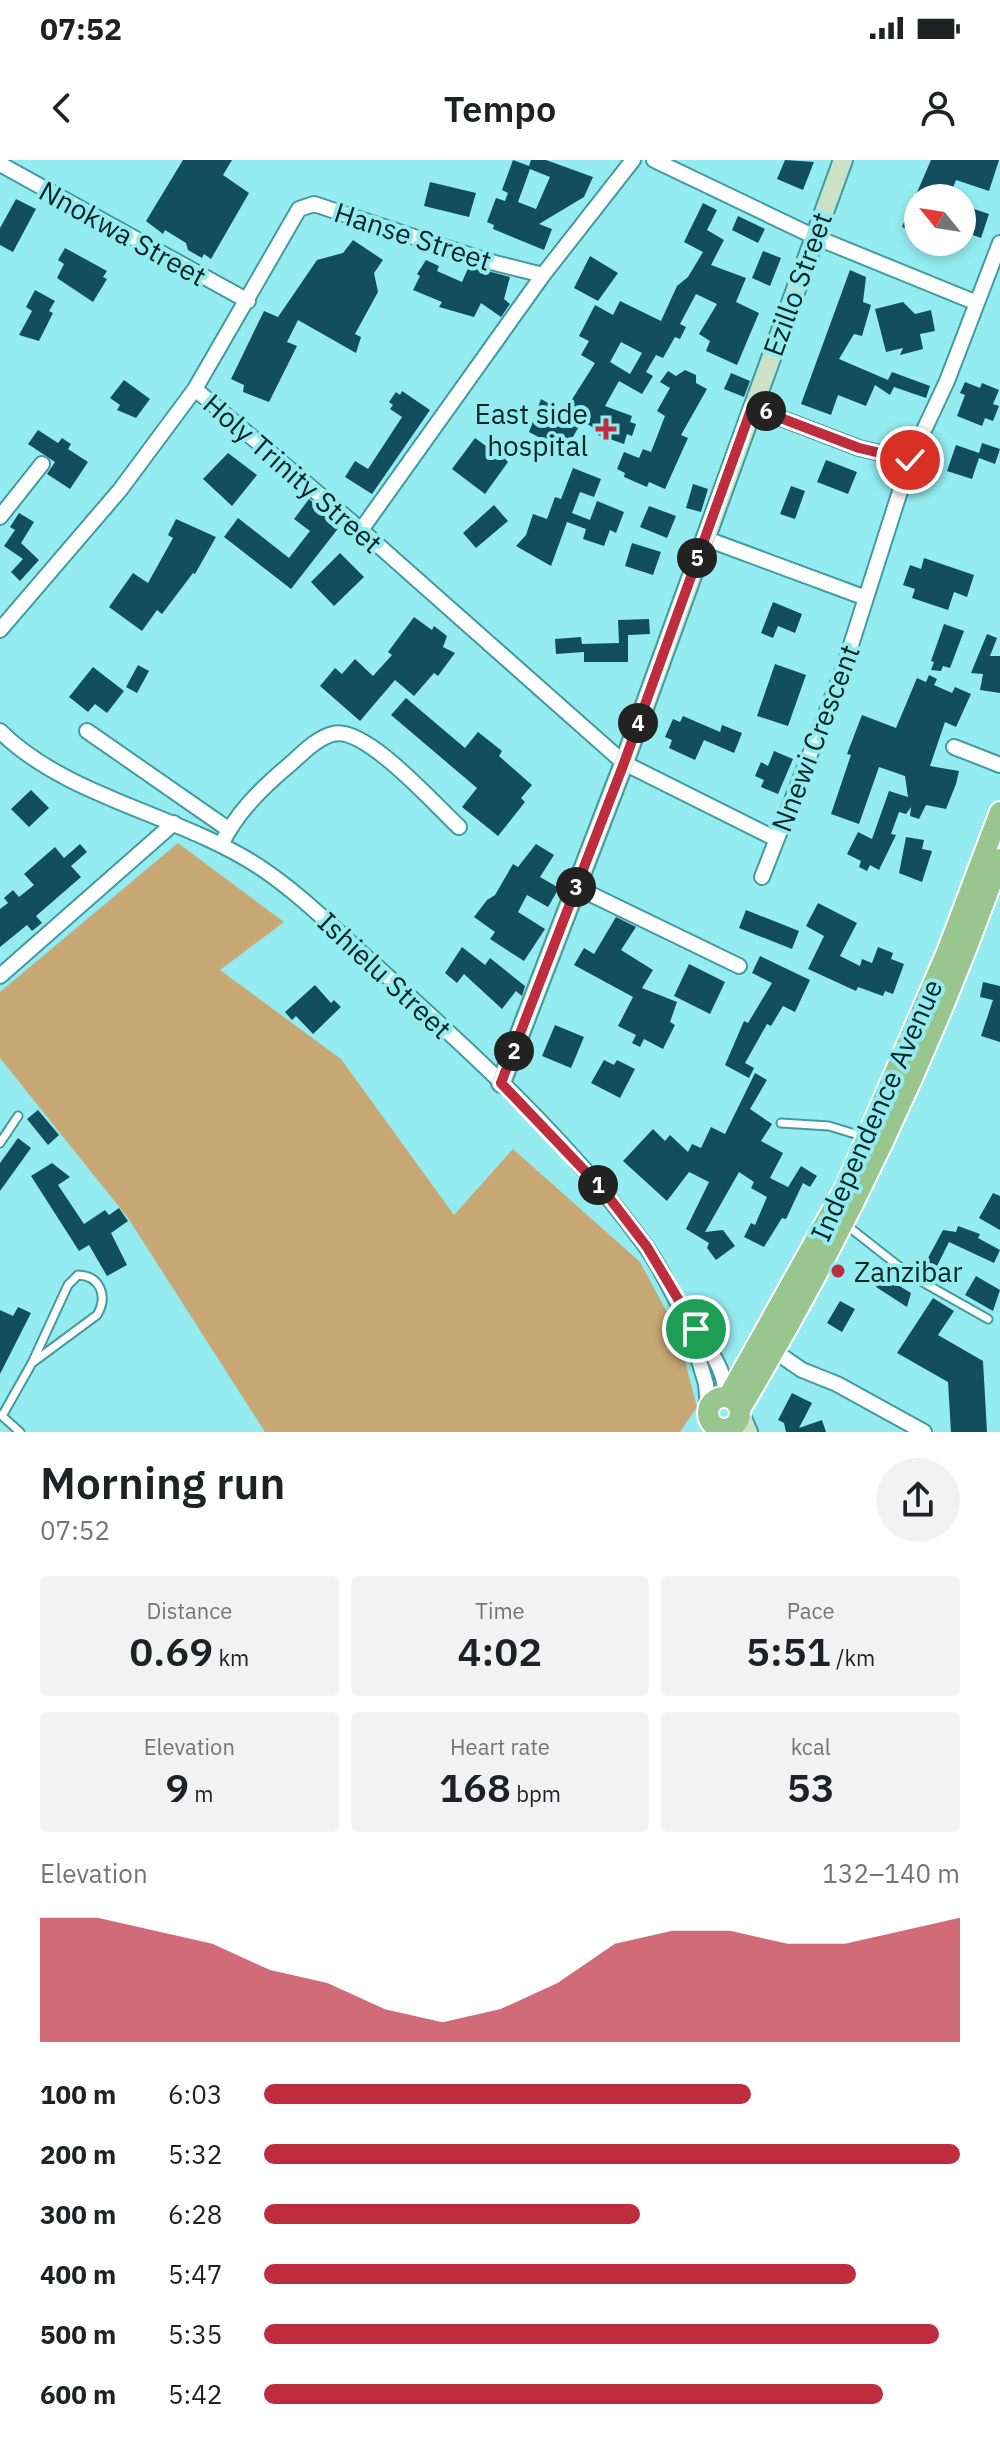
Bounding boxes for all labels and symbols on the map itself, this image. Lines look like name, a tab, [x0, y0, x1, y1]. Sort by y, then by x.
street label: Nnokwa Street	[33, 172, 213, 294]
north arrow	[904, 184, 976, 256]
street label: Hanse Street	[330, 193, 496, 279]
street label: Ezillo Street	[754, 207, 840, 361]
street label: Holy Trinity Street	[196, 385, 390, 561]
pin: 6	[746, 391, 786, 431]
place label: East side hospital	[475, 395, 588, 464]
marker: East side hospital	[595, 418, 617, 440]
pin	[876, 426, 944, 494]
pin: 5	[677, 538, 717, 578]
street label: Nnewi Crescent	[762, 639, 868, 837]
pin: 4	[618, 703, 658, 743]
pin: 3	[556, 867, 596, 907]
street label: Ishielu Street	[310, 903, 460, 1047]
street label: Independence Avenue	[802, 973, 950, 1247]
pin: 2	[494, 1031, 534, 1071]
pin: 1	[578, 1165, 618, 1205]
place label: Zanzibar	[854, 1253, 963, 1290]
marker: Zanzibar	[829, 1262, 847, 1280]
pin	[662, 1295, 730, 1363]

